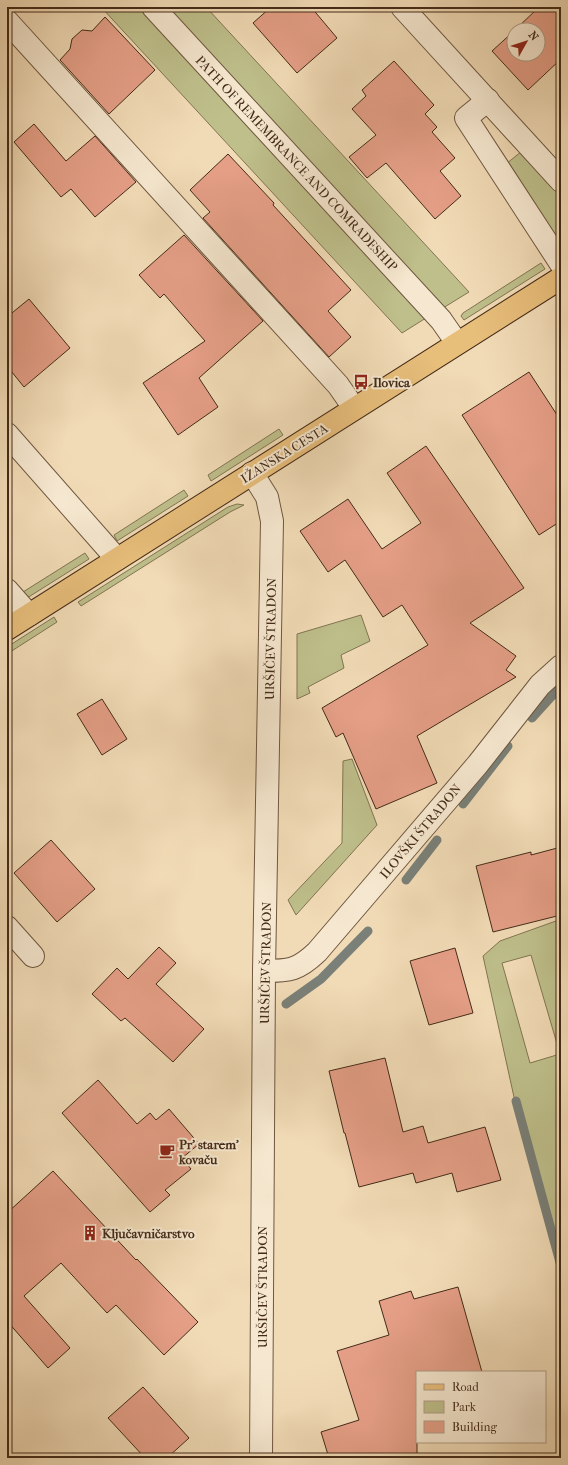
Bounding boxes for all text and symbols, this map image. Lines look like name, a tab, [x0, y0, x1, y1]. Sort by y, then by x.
north arrow	[506, 22, 546, 62]
text: N	[526, 29, 541, 44]
street label: PATH OF REMEMBRANCE AND COMRADESHIP	[193, 53, 401, 274]
bus stop icon: Ilovica	[352, 373, 370, 391]
place label: Ilovica	[373, 375, 411, 390]
street label: IŽANSKA CESTA	[238, 420, 331, 486]
street label: URŠIČEV ŠTRADON	[262, 578, 279, 700]
street label: ILOVŠKI ŠTRADON	[377, 781, 464, 882]
street label: URŠIČEV ŠTRADON	[257, 902, 274, 1024]
place label: Pr' starem' kovaču	[178, 1137, 239, 1167]
cafe icon: Pr' starem' kovaču	[158, 1142, 176, 1160]
building icon: Ključavničarstvo	[81, 1224, 99, 1242]
place label: Ključavničarstvo	[102, 1226, 195, 1241]
street label: URŠIČEV ŠTRADON	[255, 1226, 270, 1348]
legend	[416, 1371, 546, 1443]
text: Road	[452, 1380, 479, 1394]
text: Park	[452, 1400, 477, 1414]
text: Building	[452, 1420, 497, 1434]

